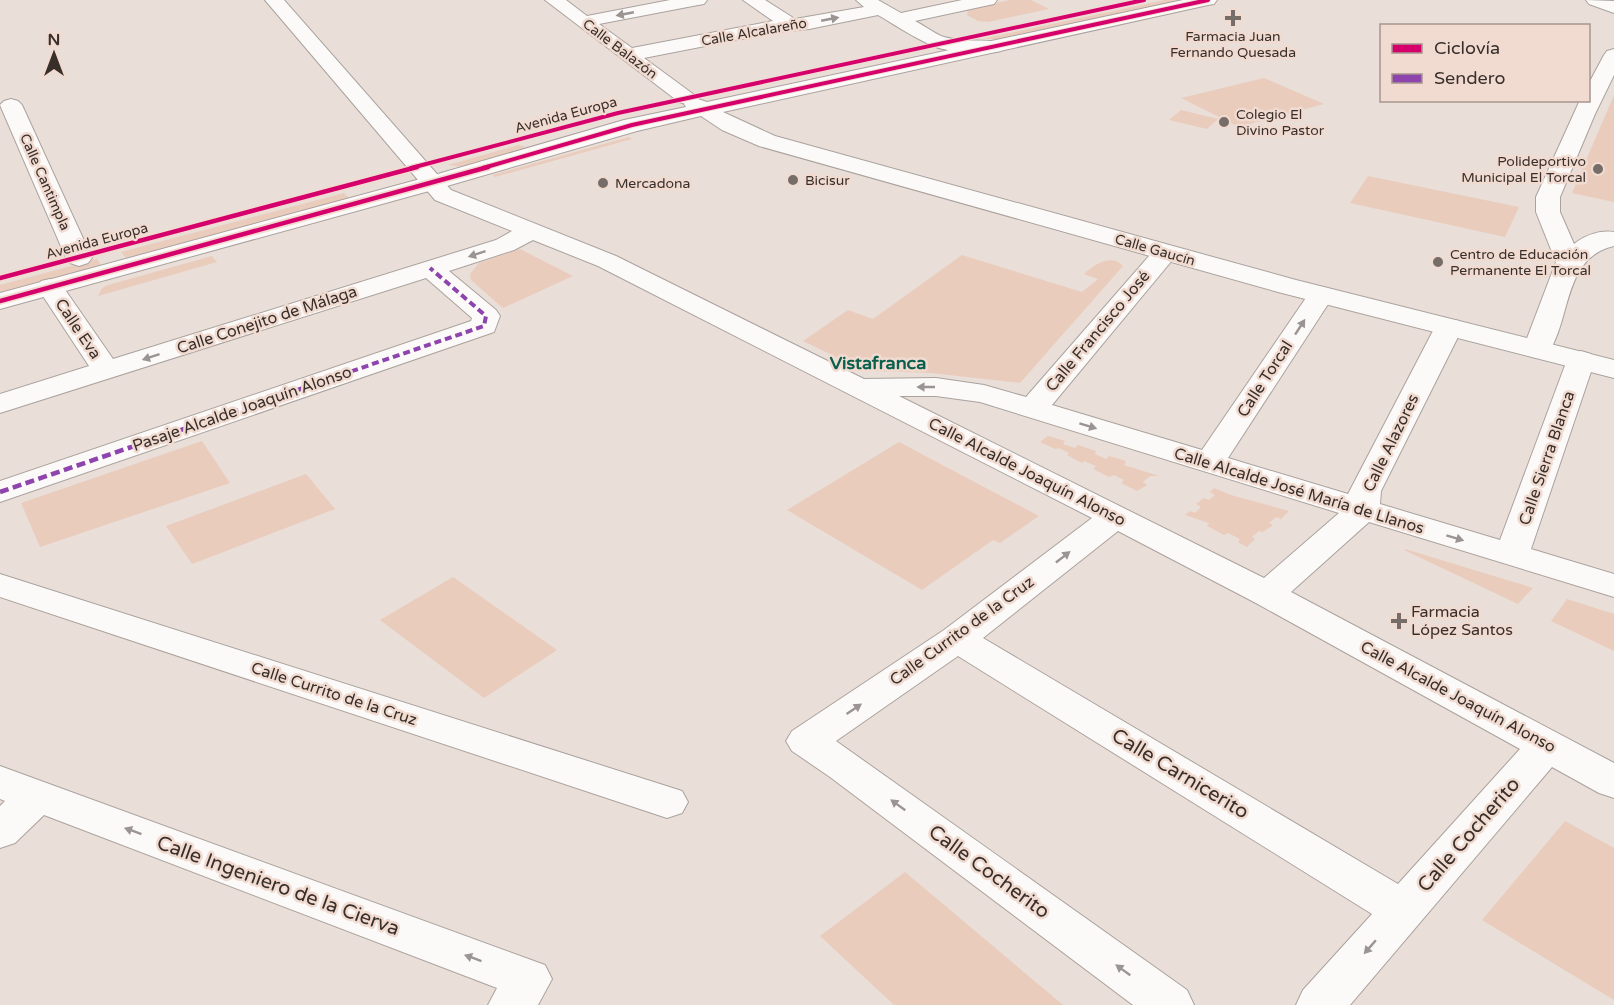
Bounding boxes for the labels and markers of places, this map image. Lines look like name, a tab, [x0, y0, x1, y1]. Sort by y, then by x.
marker: Farmacia Juan Fernando Quesada	[1226, 11, 1240, 25]
place label: Farmacia Juan Fernando Quesada	[1170, 28, 1296, 61]
place label: Colegio El Divino Pastor	[1236, 106, 1325, 139]
marker: Colegio El Divino Pastor	[1217, 115, 1231, 129]
place label: Polideportivo Municipal El Torcal	[1461, 153, 1586, 186]
marker: Polideportivo Municipal El Torcal	[1591, 162, 1605, 176]
place label: Bicisur	[805, 172, 850, 189]
marker: Bicisur	[786, 173, 800, 187]
place label: Mercadona	[615, 175, 690, 192]
marker: Mercadona	[596, 176, 610, 190]
place label: Centro de Educación Permanente El Torcal	[1450, 246, 1591, 279]
marker: Centro de Educación Permanente El Torcal	[1431, 255, 1445, 269]
place label: Farmacia López Santos	[1411, 602, 1513, 640]
marker: Farmacia López Santos	[1392, 614, 1406, 628]

